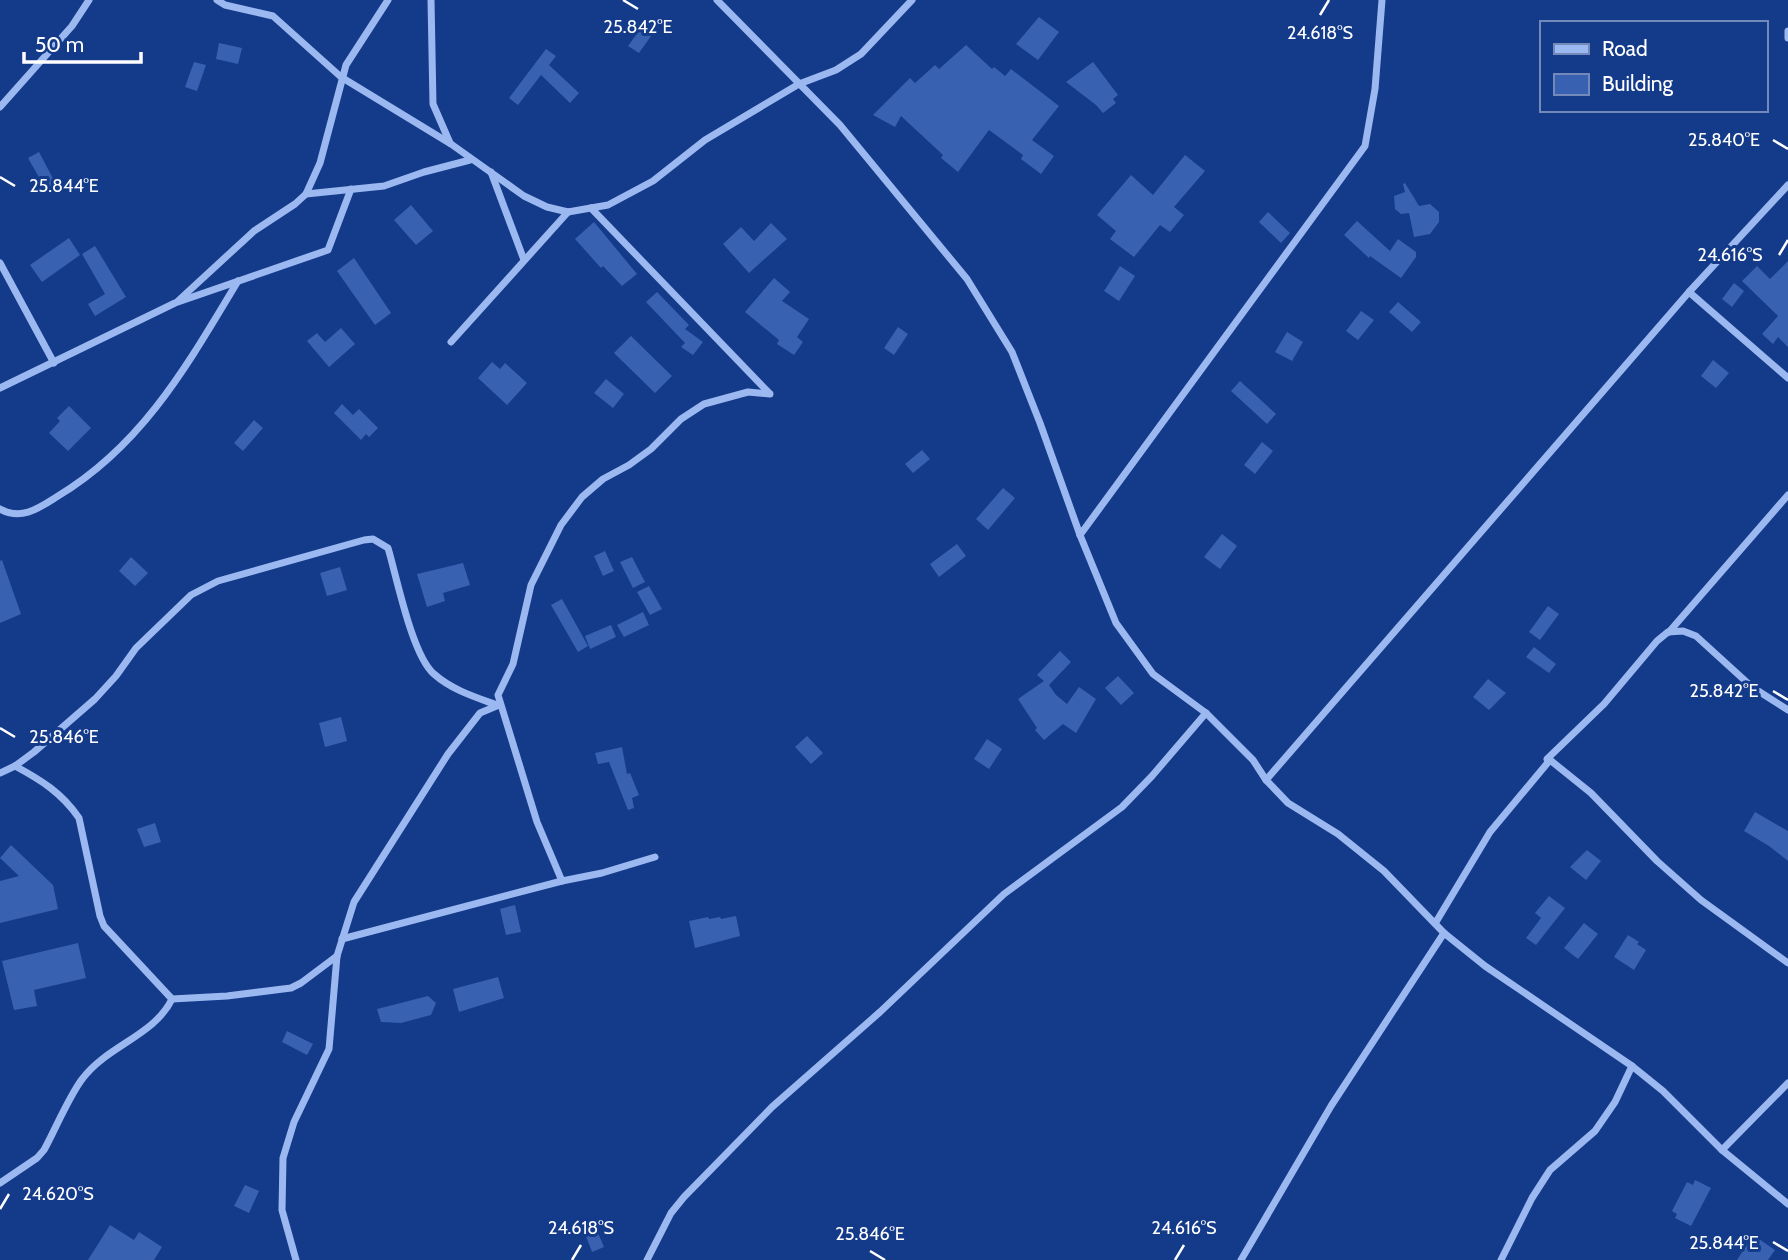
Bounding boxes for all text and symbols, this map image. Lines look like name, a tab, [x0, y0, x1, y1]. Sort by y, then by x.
text: 25.842°E	[604, 16, 672, 38]
scale bar	[24, 21, 142, 65]
legend	[1540, 21, 1767, 112]
text: 24.618°S	[1287, 22, 1353, 44]
text: 50 m	[35, 32, 84, 57]
text: Road	[1602, 36, 1648, 61]
text: Building	[1602, 71, 1674, 96]
text: 25.840°E	[1688, 129, 1760, 151]
text: 25.844°E	[29, 175, 99, 197]
text: 24.616°S	[1697, 244, 1763, 266]
text: 25.842°E	[1690, 680, 1758, 702]
text: 25.846°E	[29, 726, 99, 748]
text: 24.620°S	[22, 1183, 94, 1205]
text: 24.618°S	[548, 1217, 614, 1239]
text: 24.616°S	[1151, 1217, 1217, 1239]
text: 25.846°E	[835, 1223, 905, 1245]
text: 25.844°E	[1689, 1232, 1759, 1254]

